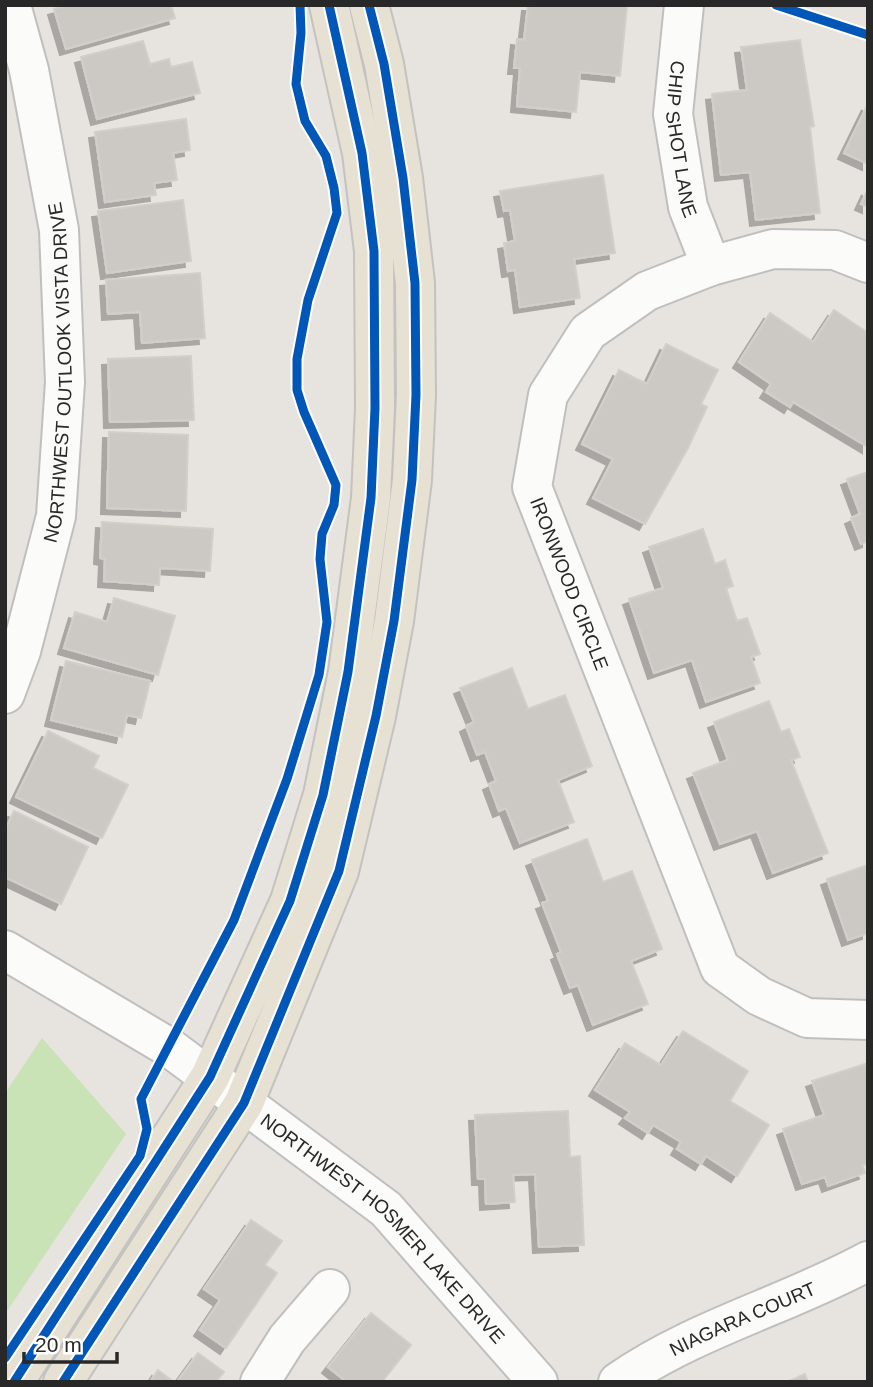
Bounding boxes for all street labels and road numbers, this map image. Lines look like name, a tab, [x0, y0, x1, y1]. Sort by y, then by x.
street label: CHIP SHOT LANE	[662, 60, 701, 220]
street label: NORTHWEST OUTLOOK VISTA DRIVE	[40, 201, 76, 545]
street label: IRONWOOD CIRCLE	[526, 494, 613, 673]
street label: NORTHWEST HOSMER LAKE DRIVE	[257, 1109, 509, 1347]
street label: NIAGARA COURT	[666, 1278, 819, 1360]

